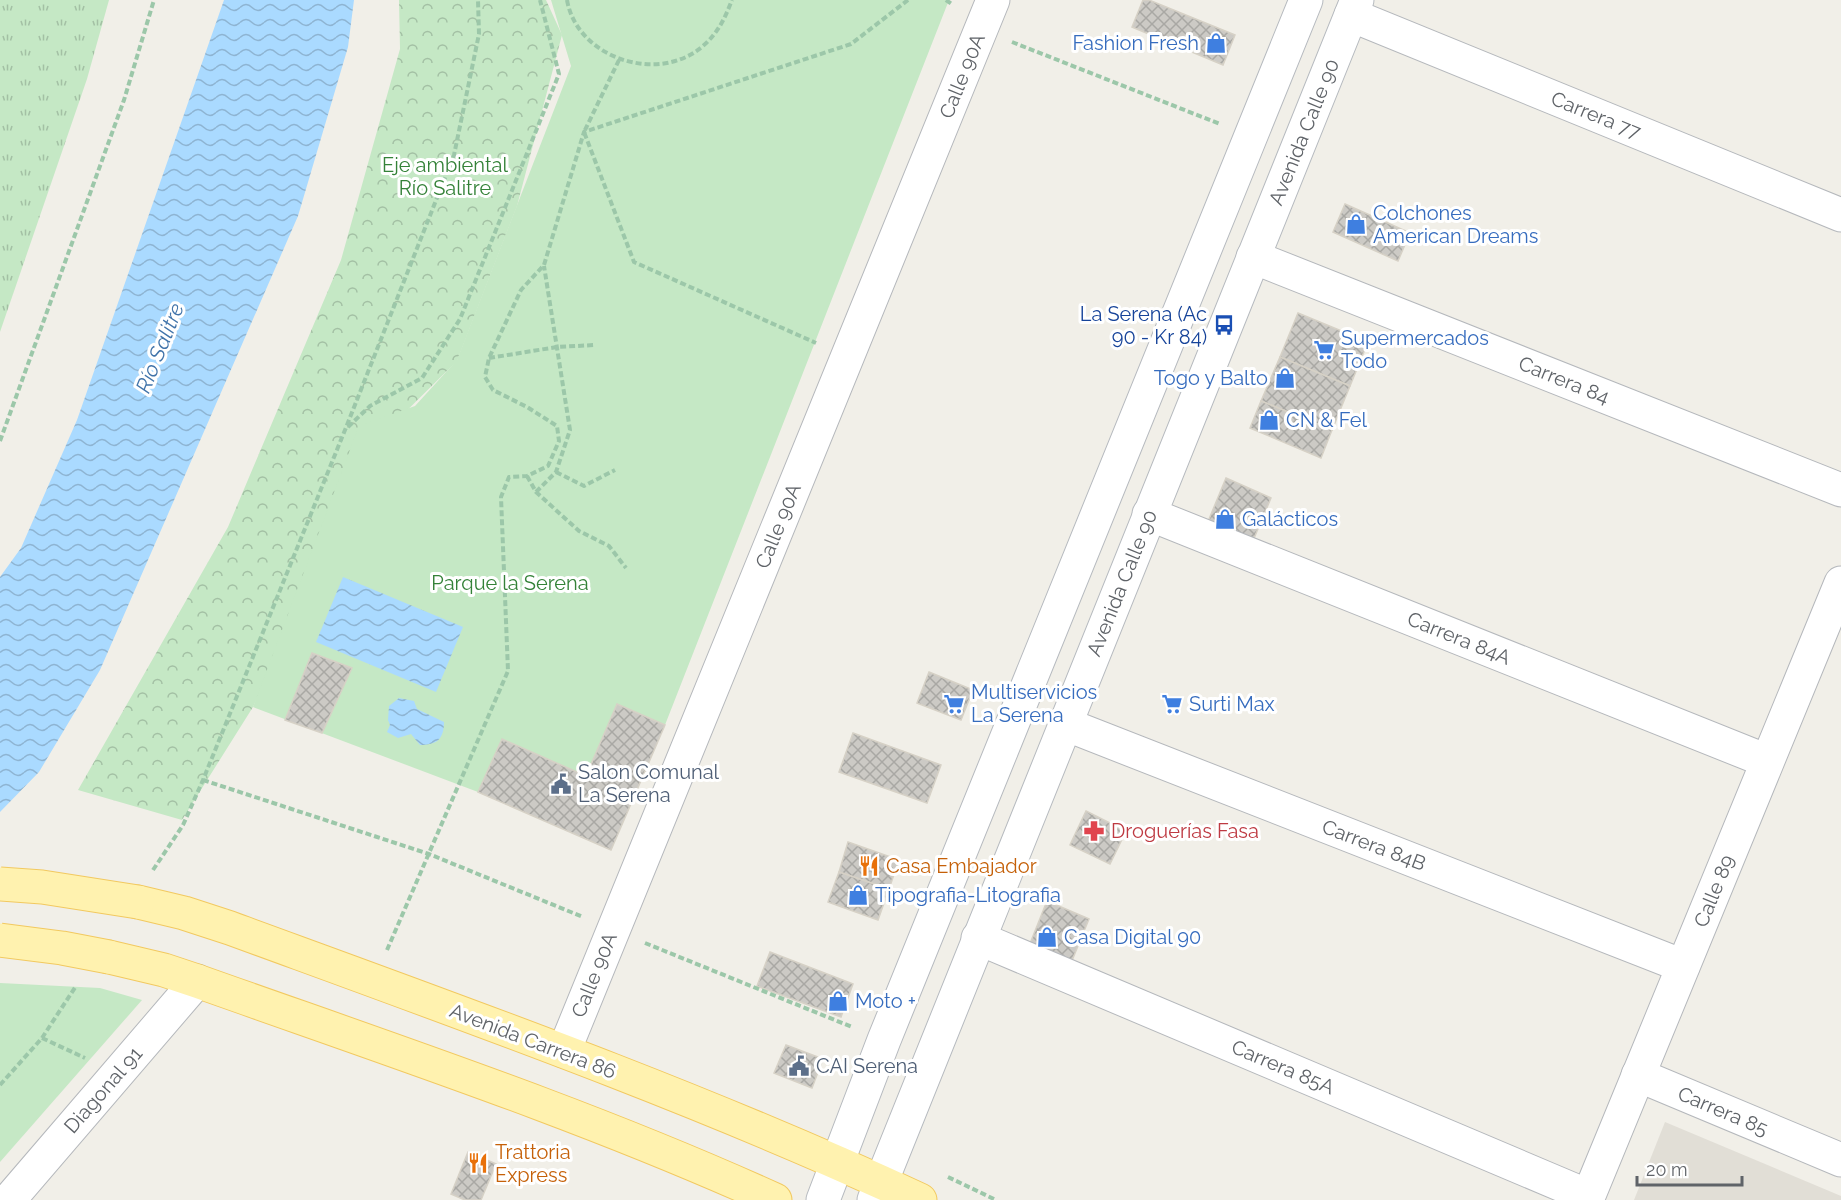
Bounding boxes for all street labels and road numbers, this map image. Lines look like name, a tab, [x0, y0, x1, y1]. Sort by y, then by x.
street label: Calle 90A	[934, 30, 990, 122]
street label: Avenida Calle 90	[1264, 55, 1344, 209]
street label: Carrera 77	[1548, 86, 1645, 144]
street label: Carrera 84	[1515, 351, 1613, 409]
street label: Calle 90A	[750, 480, 806, 572]
street label: Avenida Calle 90	[1082, 506, 1162, 660]
street label: Carrera 84A	[1404, 606, 1515, 670]
street label: Carrera 84B	[1319, 814, 1429, 876]
street label: Calle 89	[1689, 851, 1739, 931]
street label: Calle 90A	[566, 929, 622, 1021]
street label: Avenida Carrera 86	[446, 998, 620, 1084]
street label: Carrera 85A	[1228, 1035, 1338, 1100]
street label: Diagonal 91	[59, 1042, 147, 1138]
street label: Carrera 85	[1674, 1081, 1772, 1141]

